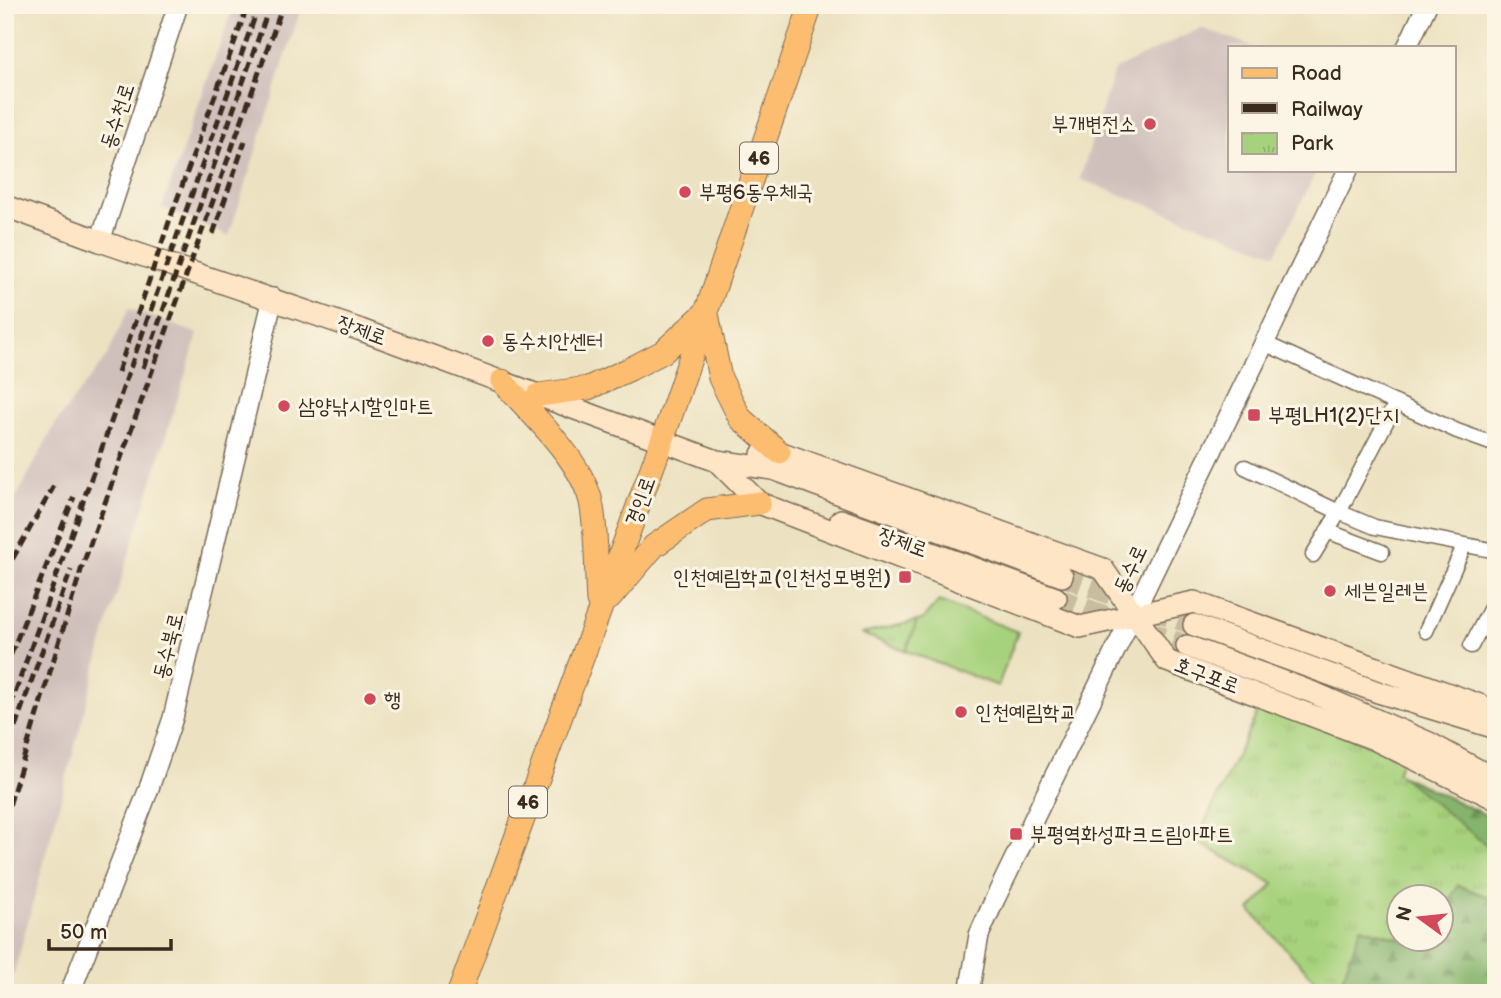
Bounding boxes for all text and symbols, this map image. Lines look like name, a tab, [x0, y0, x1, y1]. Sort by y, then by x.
legend	[1228, 46, 1456, 172]
text: Road	[1291, 61, 1342, 86]
street label: 동수천로	[95, 80, 140, 152]
text: Railway	[1291, 97, 1363, 122]
place label: 부개변전소	[1052, 112, 1136, 137]
marker: 부개변전소	[1142, 116, 1158, 132]
text: Park	[1291, 131, 1334, 156]
road number: 46	[740, 142, 778, 174]
place label: 부평6동우체국	[699, 180, 813, 205]
marker: 부평6동우체국	[677, 184, 693, 200]
street label: 장제로	[334, 310, 390, 351]
place label: 동수치안센터	[502, 329, 603, 354]
marker: 동수치안센터	[480, 333, 496, 349]
place label: 삼양낚시할인마트	[298, 394, 433, 419]
marker: 삼양낚시할인마트	[276, 398, 292, 414]
place label: 부평LH1(2)단지	[1268, 403, 1399, 428]
marker: 부평LH1(2)단지	[1246, 407, 1262, 423]
street label: 경인로	[620, 473, 661, 529]
street label: 장제로	[875, 522, 931, 563]
street label: 동수로	[1108, 541, 1152, 597]
place label: 인천예림학교(인천성모병원)	[673, 565, 891, 590]
marker: 인천예림학교(인천성모병원)	[897, 569, 913, 585]
place label: 세븐일레븐	[1344, 579, 1429, 604]
marker: 세븐일레븐	[1322, 583, 1338, 599]
street label: 동수북로	[148, 610, 189, 682]
street label: 호구포로	[1171, 652, 1243, 699]
place label: 행	[384, 687, 401, 712]
marker: 행	[362, 691, 378, 707]
place label: 인천예림학교	[975, 700, 1076, 725]
marker: 인천예림학교	[953, 704, 969, 720]
road number: 46	[509, 786, 547, 818]
place label: 부평역화성파크드림아파트	[1030, 822, 1233, 847]
marker: 부평역화성파크드림아파트	[1008, 826, 1024, 842]
north arrow	[1386, 883, 1456, 953]
text: N	[1392, 904, 1418, 924]
scale bar	[49, 907, 172, 951]
text: 50 m	[60, 920, 107, 945]

